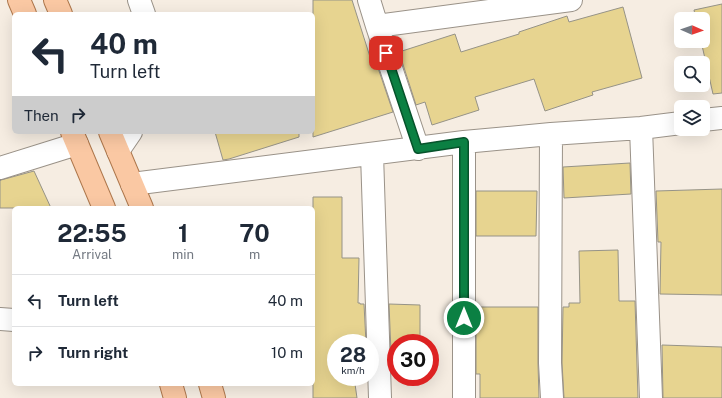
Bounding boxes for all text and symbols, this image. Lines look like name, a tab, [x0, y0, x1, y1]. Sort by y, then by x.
north arrow	[674, 12, 710, 48]
map controls	[674, 12, 710, 136]
text: 40 m	[90, 27, 158, 60]
icon: left	[24, 28, 76, 80]
pin	[369, 36, 403, 70]
icon: arrive	[375, 42, 397, 64]
button: search	[674, 56, 710, 92]
text: Turn left	[90, 61, 160, 82]
button: layers	[674, 100, 710, 136]
icon: right	[67, 104, 89, 126]
text: Then	[24, 107, 59, 124]
text: 22:55	[57, 219, 127, 247]
text: 1	[178, 219, 188, 247]
text: 70	[239, 219, 270, 247]
text: Arrival	[72, 247, 112, 262]
text: min	[172, 247, 194, 262]
text: m	[249, 247, 260, 262]
icon: left	[24, 290, 46, 312]
text: Turn left	[58, 292, 119, 309]
text: 40 m	[268, 292, 303, 309]
position arrow	[443, 297, 485, 339]
speed limit sign: 30	[387, 334, 439, 386]
icon: right	[24, 342, 46, 364]
text: 28	[340, 343, 366, 367]
text: Turn right	[58, 344, 128, 361]
text: 10 m	[271, 344, 303, 361]
text: km/h	[341, 364, 365, 376]

